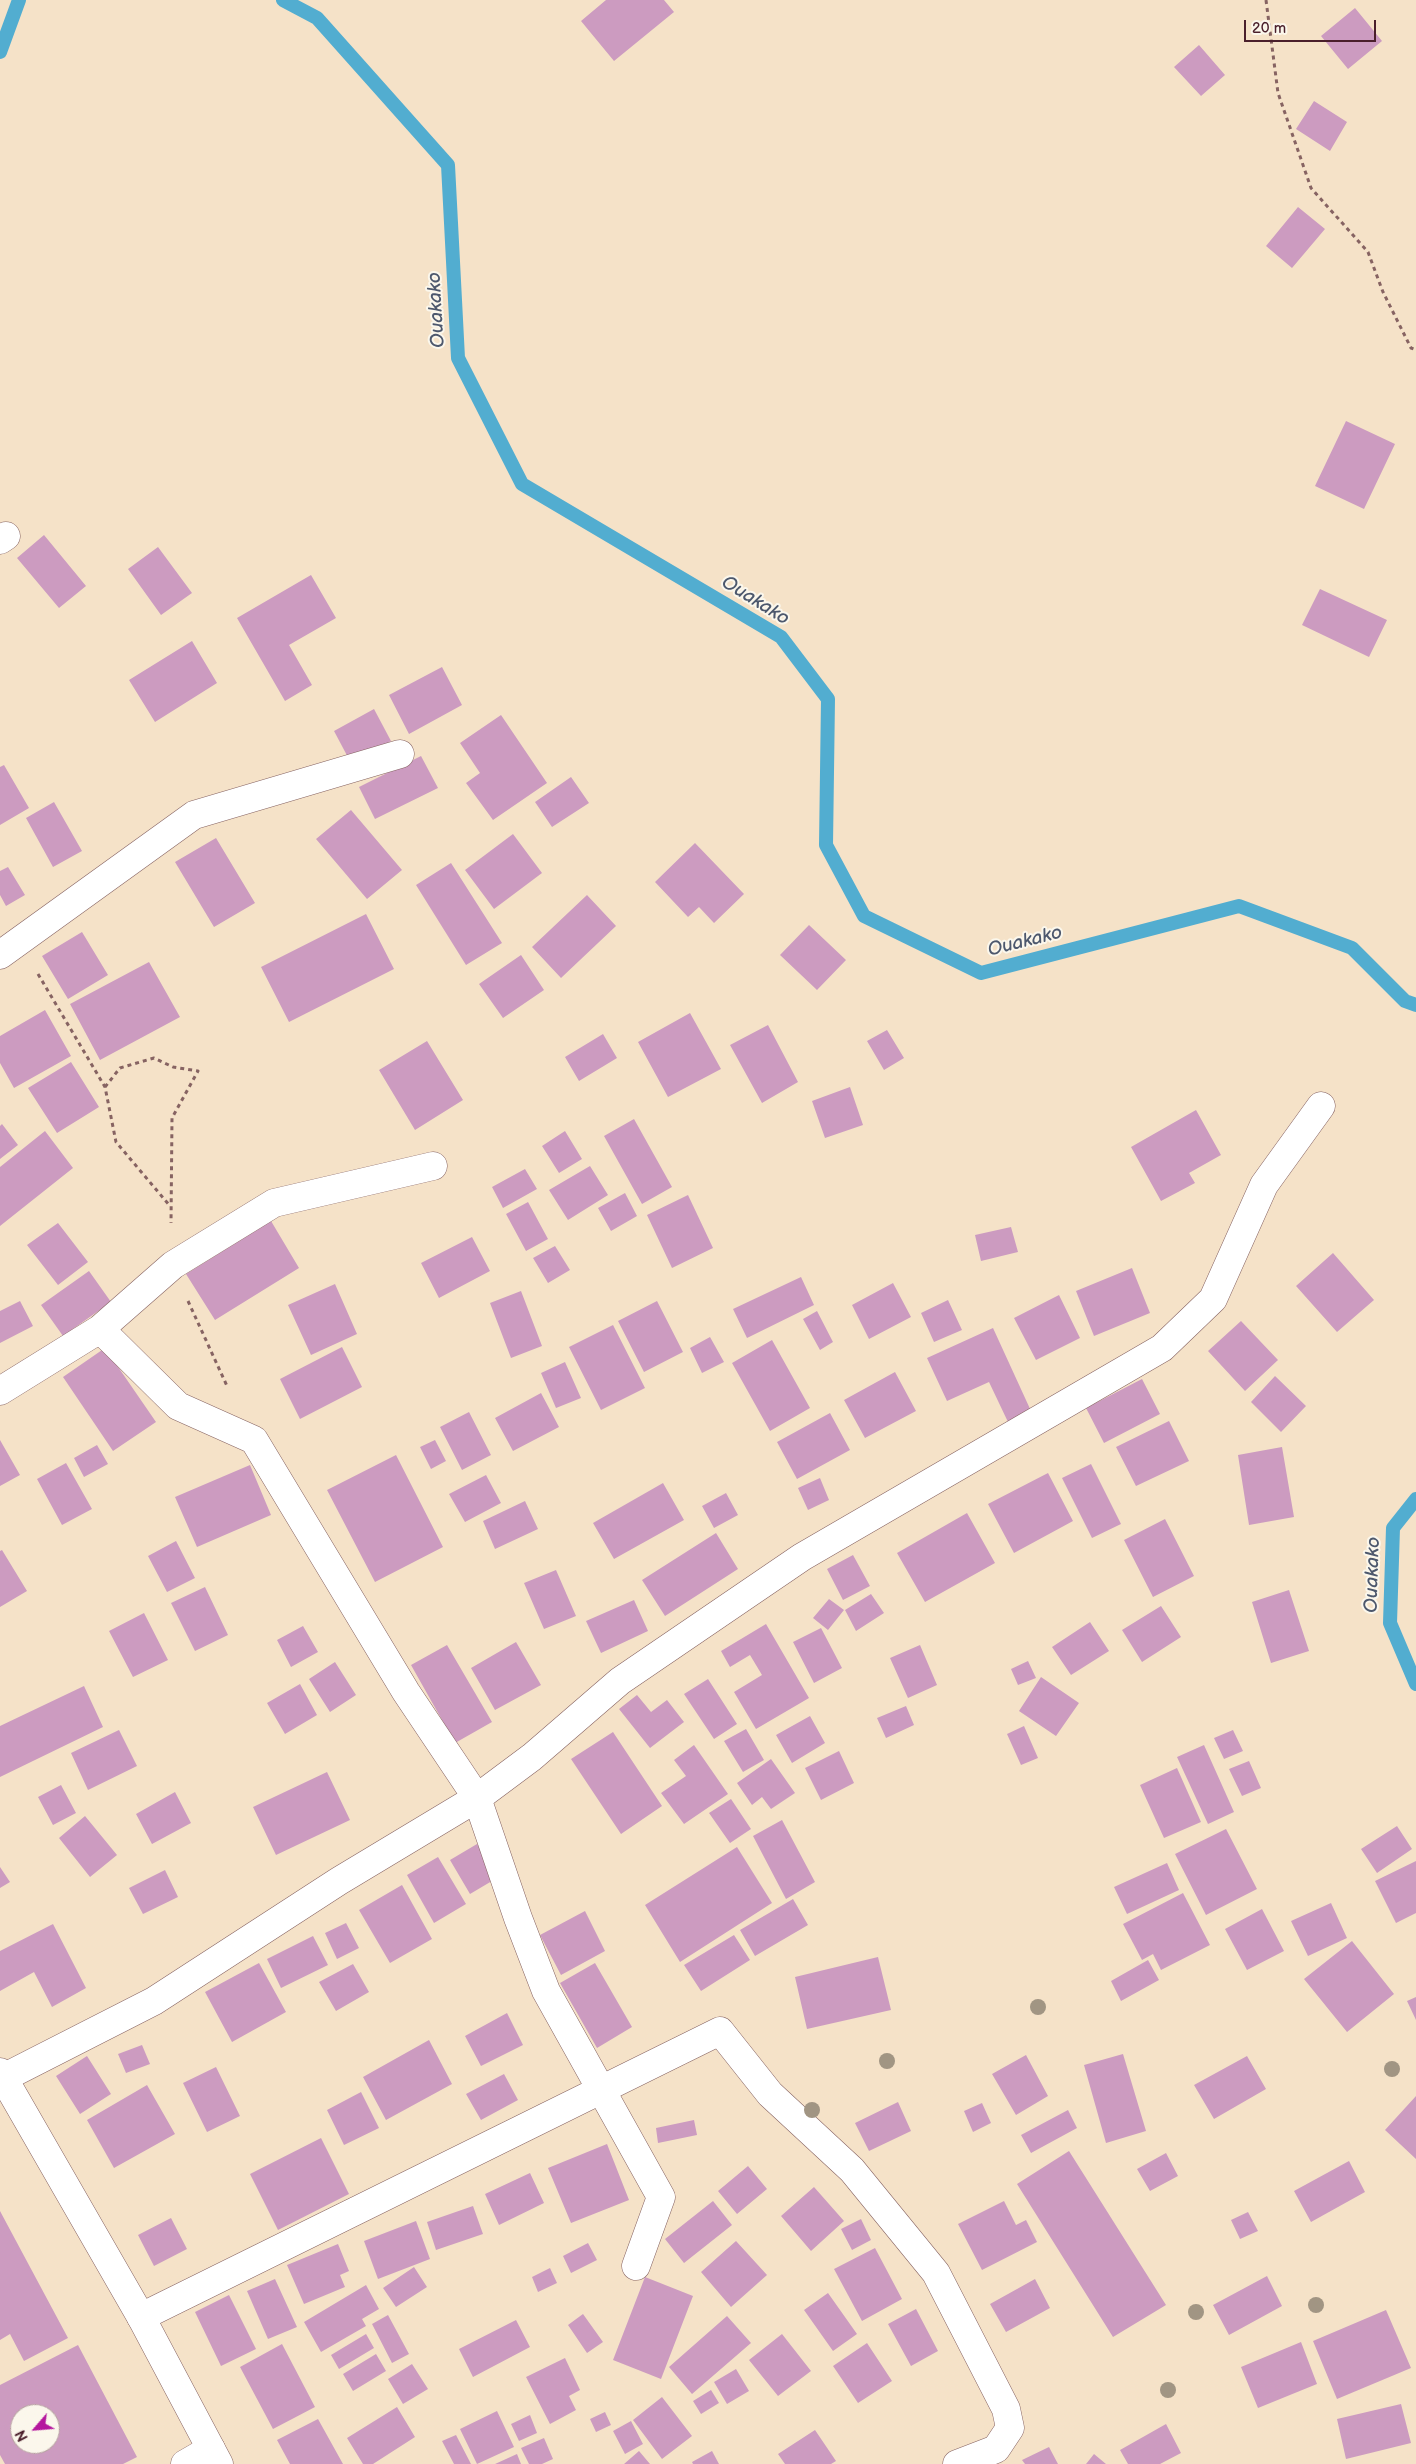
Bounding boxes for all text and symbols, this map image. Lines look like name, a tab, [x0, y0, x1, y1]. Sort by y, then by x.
scale bar	[1246, 10, 1378, 42]
text: 20 m	[1252, 19, 1286, 38]
water label: Ouakako	[424, 271, 450, 349]
water label: Ouakako	[717, 571, 793, 631]
water label: Ouakako	[985, 922, 1065, 962]
water label: Ouakako	[1360, 1537, 1386, 1613]
north arrow	[10, 2404, 60, 2454]
text: N	[12, 2427, 32, 2444]

